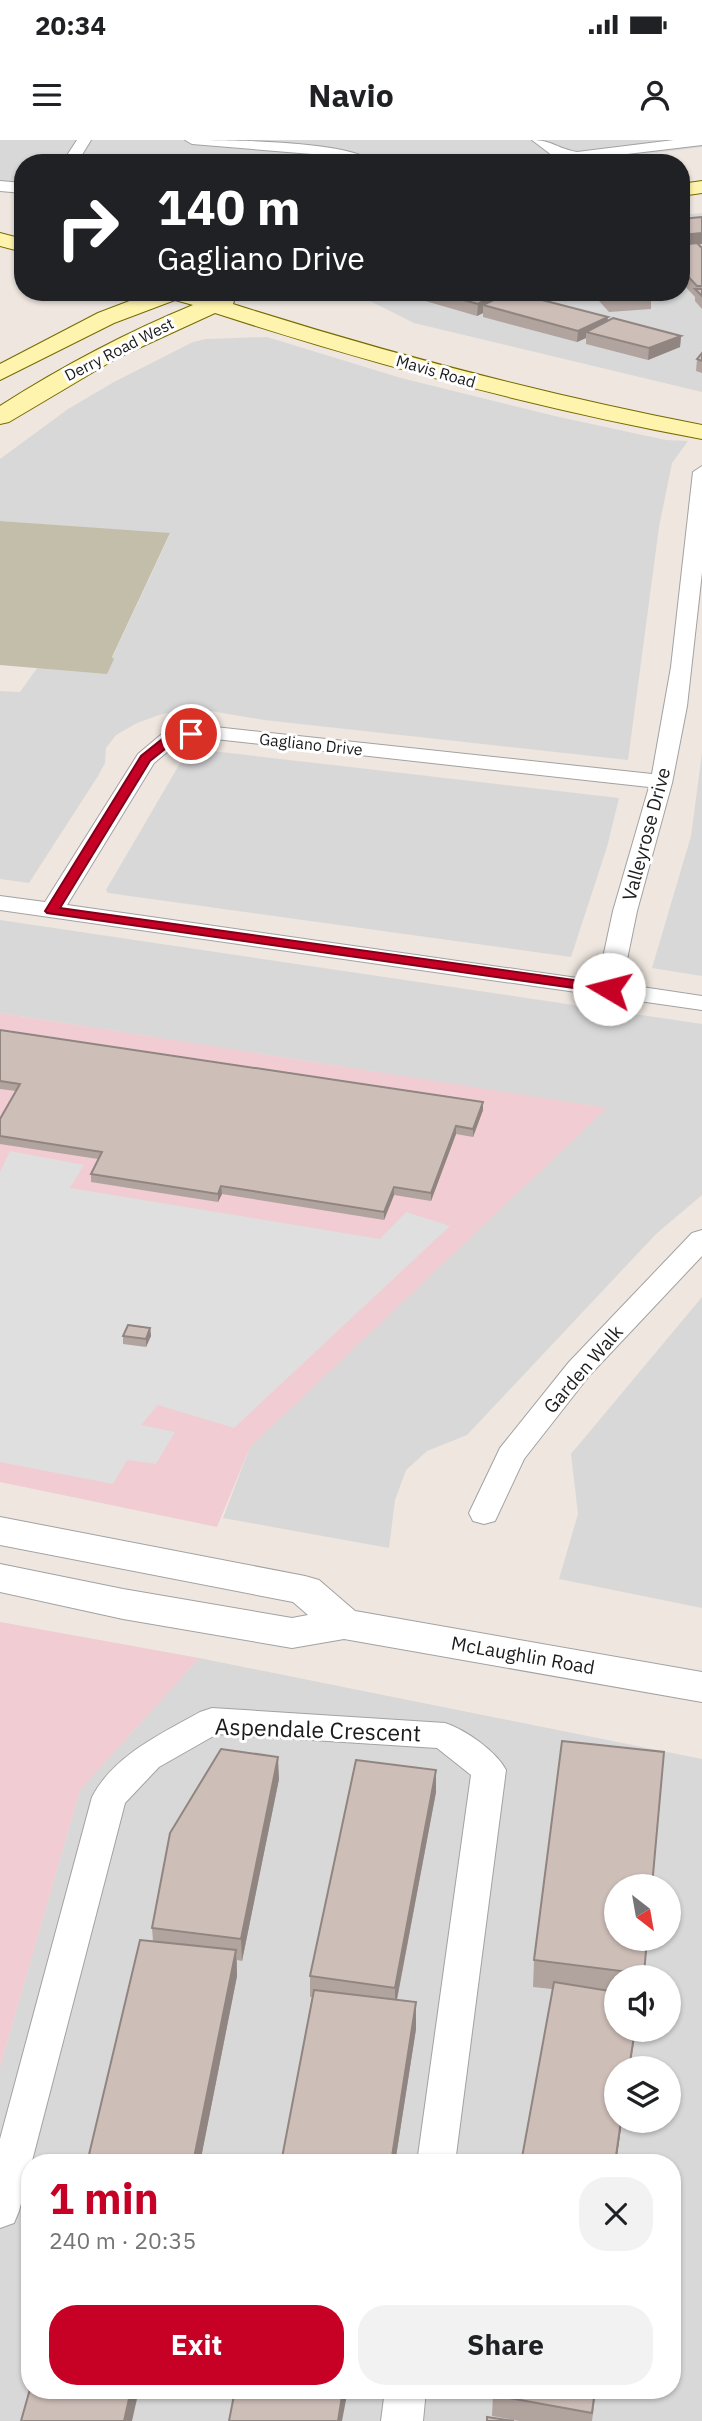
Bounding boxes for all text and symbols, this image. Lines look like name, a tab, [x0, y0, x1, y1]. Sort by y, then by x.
text: 20:34	[35, 8, 106, 42]
text: Navio	[308, 74, 394, 116]
icon: menu	[28, 76, 66, 114]
icon: person	[636, 76, 674, 114]
text: 140 m	[157, 175, 301, 238]
icon: right	[42, 182, 133, 273]
text: Gagliano Drive	[157, 237, 365, 279]
street label: Derry Road West	[61, 313, 177, 385]
street label: Mavis Road	[394, 350, 478, 392]
pin	[161, 704, 221, 764]
icon: arrive	[172, 715, 210, 753]
street label: Gagliano Drive	[258, 729, 364, 759]
street label: Valleyrose Drive	[617, 765, 675, 903]
position arrow	[572, 952, 646, 1026]
street label: Garden Walk	[538, 1320, 628, 1418]
street label: McLaughlin Road	[449, 1631, 597, 1679]
street label: Aspendale Crescent	[214, 1710, 422, 1748]
north arrow	[604, 1874, 681, 1951]
map controls	[604, 1874, 681, 2133]
button: sound	[604, 1965, 681, 2042]
button: layers	[604, 2056, 681, 2133]
text: 1 min	[49, 2171, 159, 2226]
button: close	[579, 2177, 653, 2251]
text: 240 m · 20:35	[49, 2225, 196, 2255]
button: Exit	[49, 2305, 344, 2385]
button: Share	[358, 2305, 653, 2385]

